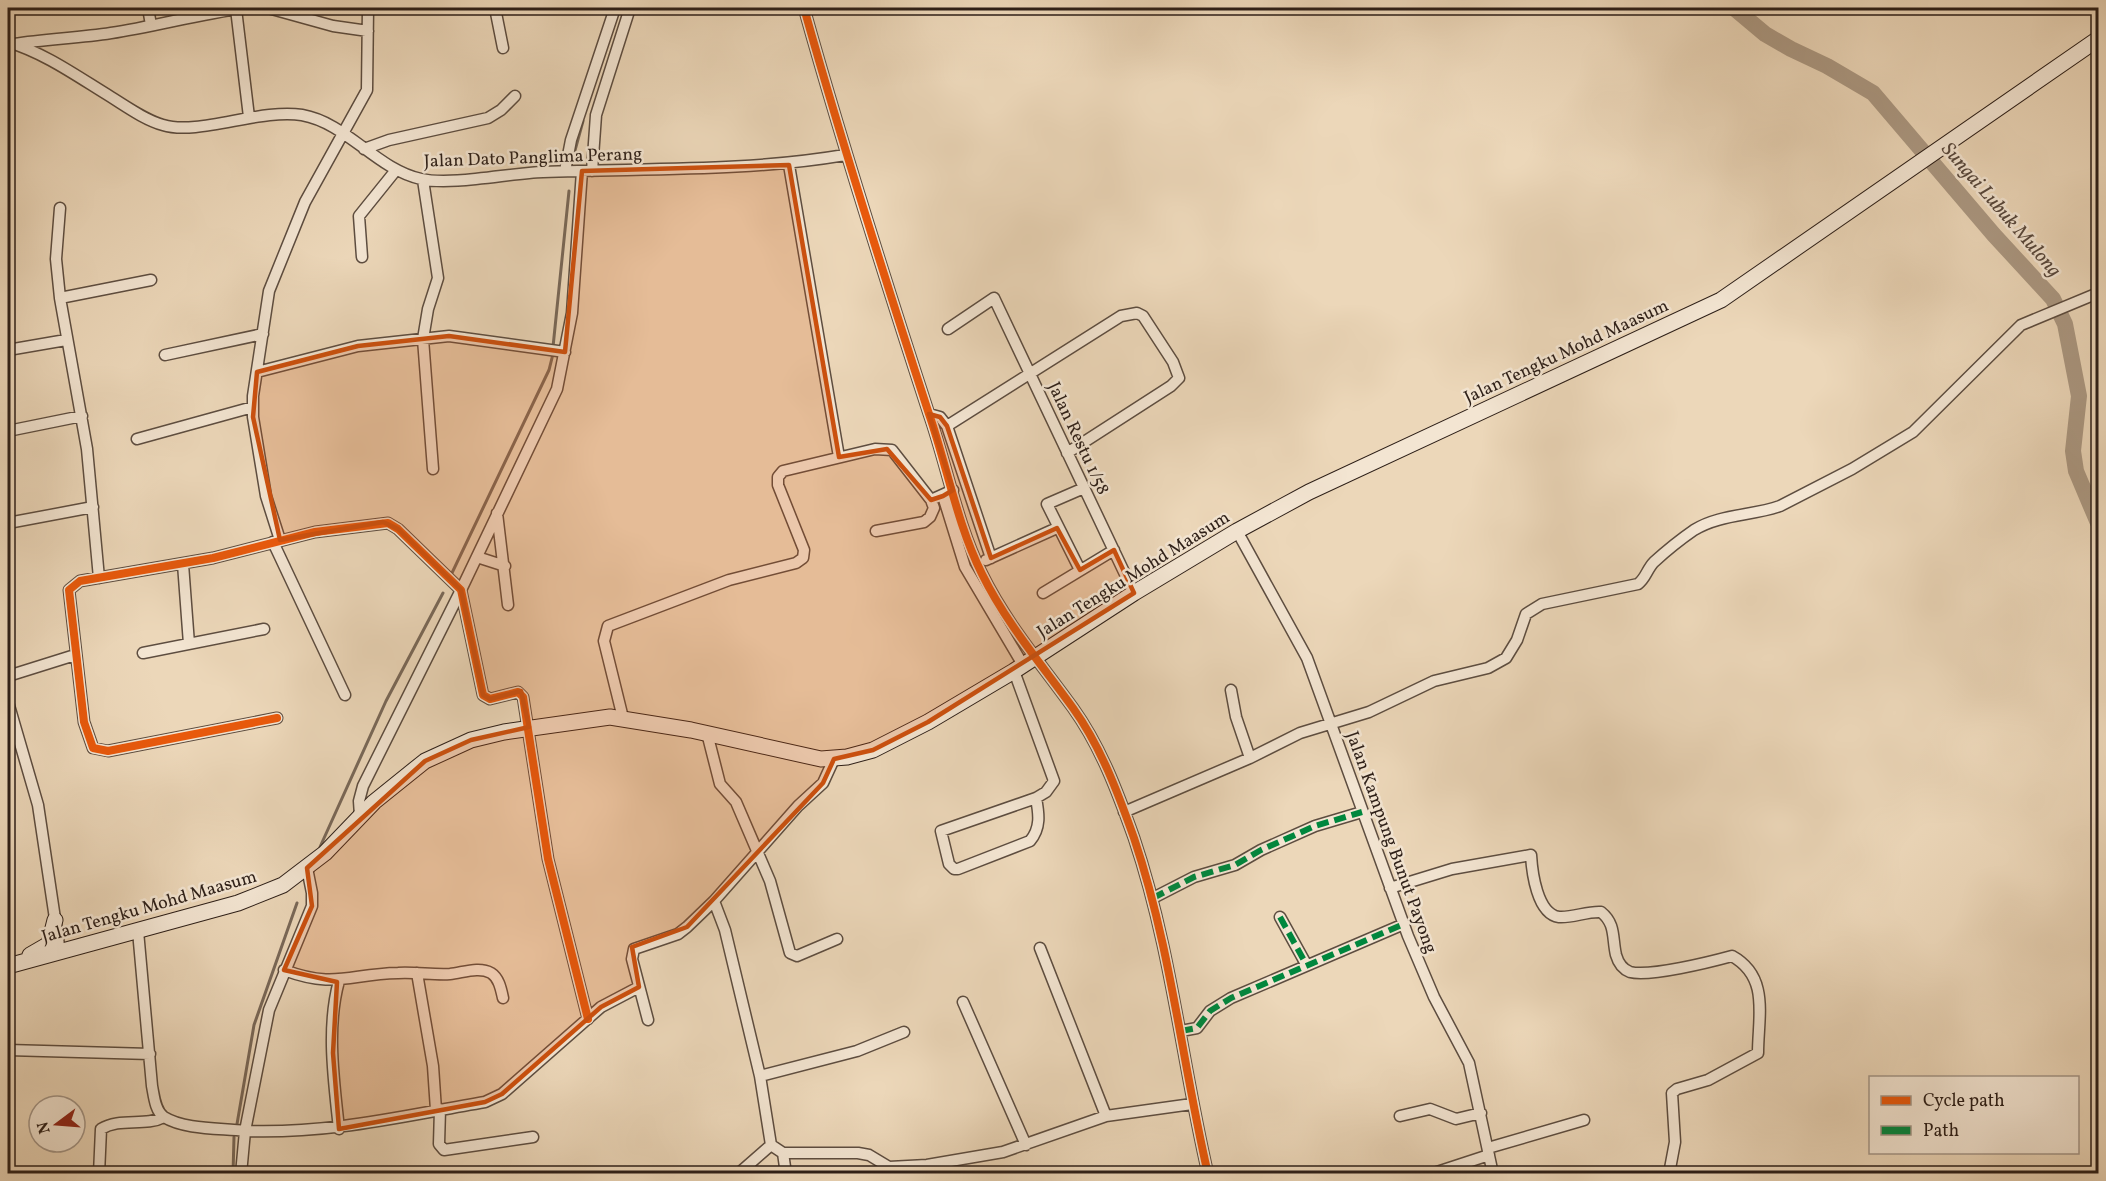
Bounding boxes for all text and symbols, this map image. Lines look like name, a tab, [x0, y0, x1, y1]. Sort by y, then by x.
water label: Sungai Lubuk Mulong	[1934, 137, 2067, 284]
street label: Jalan Dato Panglima Perang	[423, 142, 643, 175]
street label: Jalan Tengku Mohd Maasum	[1460, 294, 1673, 411]
street label: Jalan Restu 1/58	[1041, 378, 1115, 499]
street label: Jalan Tengku Mohd Maasum	[1033, 506, 1235, 645]
street label: Jalan Kampung Bunut Payong	[1339, 728, 1442, 957]
street label: Jalan Tengku Mohd Maasum	[39, 865, 260, 950]
legend	[1869, 1076, 2079, 1154]
text: Cycle path	[1923, 1089, 2005, 1114]
north arrow	[27, 1094, 87, 1154]
text: N	[32, 1119, 57, 1136]
text: Path	[1923, 1119, 1959, 1144]

